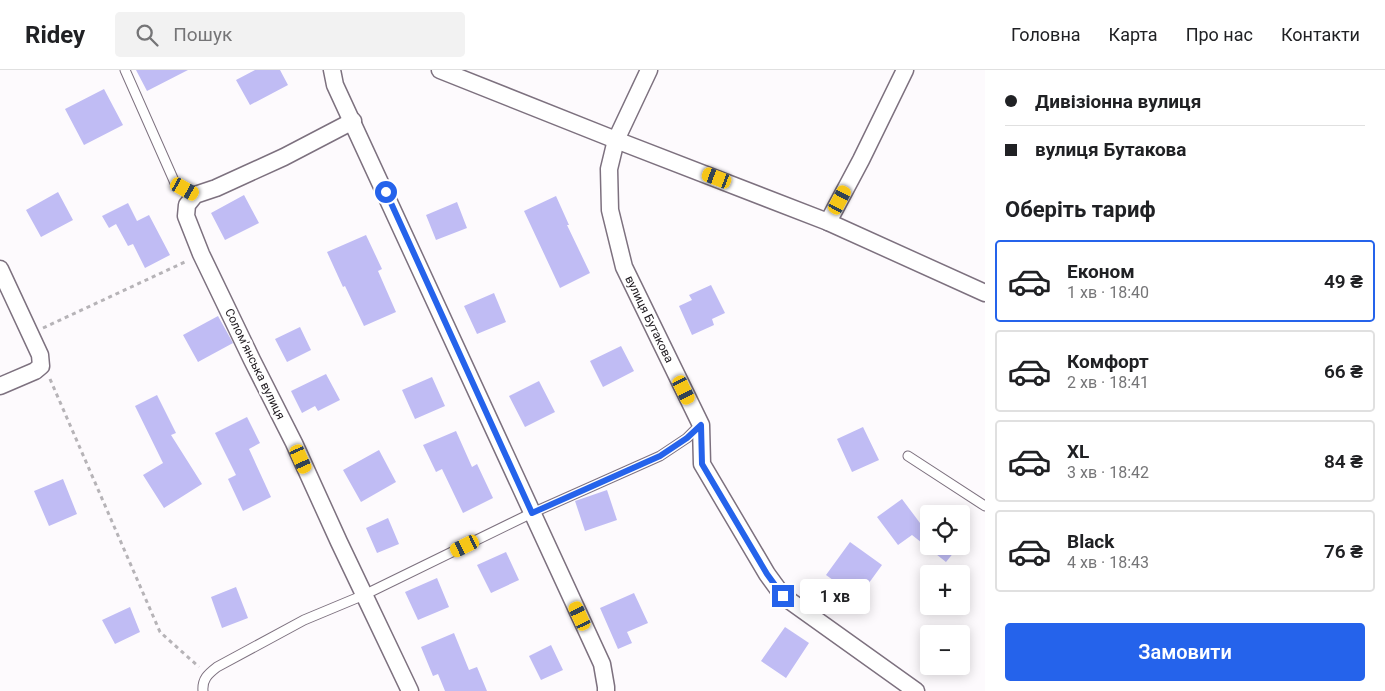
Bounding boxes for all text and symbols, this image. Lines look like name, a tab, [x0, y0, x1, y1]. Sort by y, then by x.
search box	[115, 12, 465, 57]
text: Ridey	[25, 21, 85, 49]
icon: search	[133, 21, 161, 49]
text: Пошук	[173, 23, 232, 46]
text: Головна	[1011, 24, 1081, 45]
text: Карта	[1109, 24, 1158, 45]
text: Про нас	[1186, 24, 1253, 45]
text: Контакти	[1281, 24, 1360, 45]
text: Дивізіонна вулиця	[1035, 90, 1201, 113]
text: вулиця Бутакова	[1035, 138, 1187, 161]
car	[700, 166, 733, 190]
car	[168, 175, 201, 203]
route start	[375, 181, 397, 203]
car	[826, 183, 853, 217]
text: Оберіть тариф	[1005, 197, 1156, 222]
icon: car	[1007, 259, 1052, 304]
text: Економ	[1067, 260, 1135, 283]
text: 49 ₴	[1324, 270, 1363, 293]
street label: вулиця Бутакова	[622, 273, 677, 365]
text: 1 хв · 18:40	[1067, 283, 1149, 302]
street label: Соломʼянська вулиця	[222, 306, 288, 422]
icon: car	[1007, 349, 1052, 394]
text: Комфорт	[1067, 350, 1149, 373]
text: 66 ₴	[1324, 360, 1363, 383]
car	[670, 373, 697, 407]
text: 2 хв · 18:41	[1067, 373, 1149, 392]
icon: car	[1007, 439, 1052, 484]
text: XL	[1067, 440, 1089, 463]
car	[288, 442, 313, 476]
text: 84 ₴	[1324, 450, 1363, 473]
text: 3 хв · 18:42	[1067, 463, 1149, 482]
map controls	[920, 505, 970, 675]
button: locate	[920, 505, 970, 555]
icon: car	[1007, 529, 1052, 574]
text: Black	[1067, 530, 1114, 553]
car	[448, 533, 481, 559]
text: 76 ₴	[1324, 540, 1363, 563]
text: 4 хв · 18:43	[1067, 553, 1149, 572]
button: +	[920, 565, 970, 615]
callout: 1 хв	[800, 578, 870, 614]
route end	[772, 585, 794, 607]
text: 1 хв	[820, 587, 850, 606]
car	[566, 599, 593, 633]
button: Замовити	[1005, 623, 1365, 681]
button: −	[920, 625, 970, 675]

